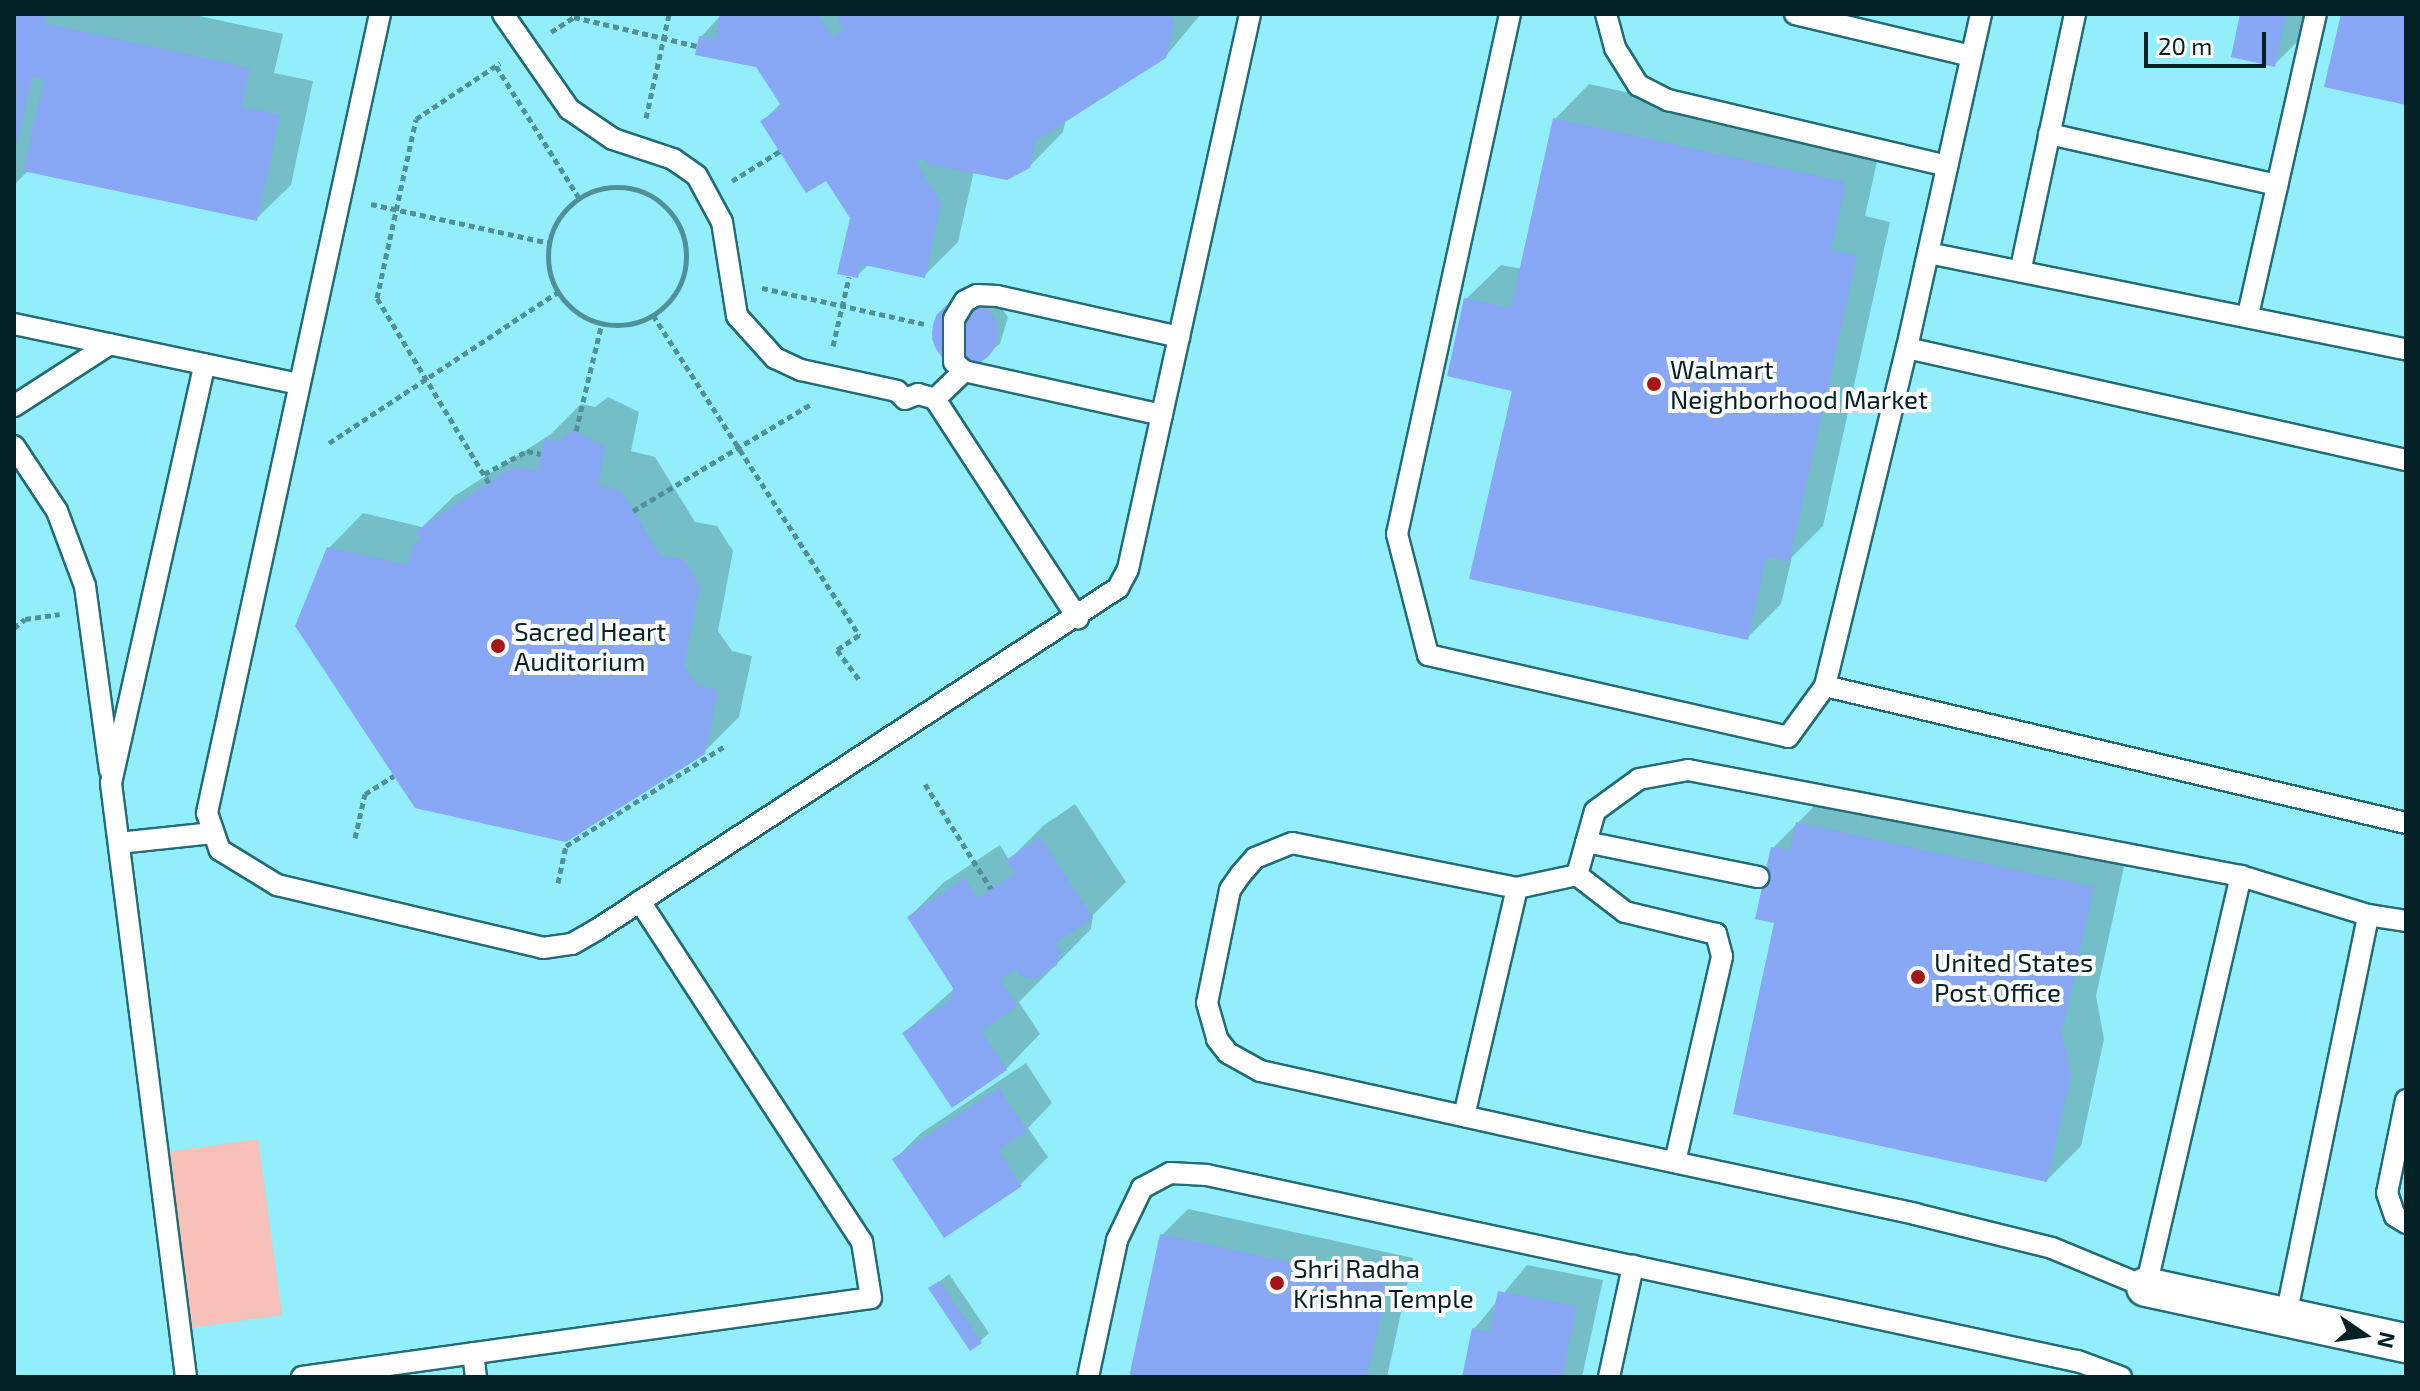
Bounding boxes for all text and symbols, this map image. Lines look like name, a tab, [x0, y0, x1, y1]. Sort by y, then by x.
scale bar	[2148, 16, 2270, 66]
text: 20 m	[2158, 31, 2212, 60]
place label: Walmart Neighborhood Market	[1670, 353, 1928, 414]
marker: Walmart Neighborhood Market	[1645, 375, 1663, 393]
place label: Sacred Heart Auditorium	[514, 615, 666, 676]
marker: Sacred Heart Auditorium	[489, 637, 507, 655]
place label: United States Post Office	[1934, 946, 2093, 1008]
marker: United States Post Office	[1909, 968, 1927, 986]
place label: Shri Radha Krishna Temple	[1293, 1252, 1474, 1314]
marker: Shri Radha Krishna Temple	[1268, 1274, 1286, 1292]
north arrow	[2324, 1295, 2404, 1375]
text: N	[2373, 1330, 2402, 1351]

